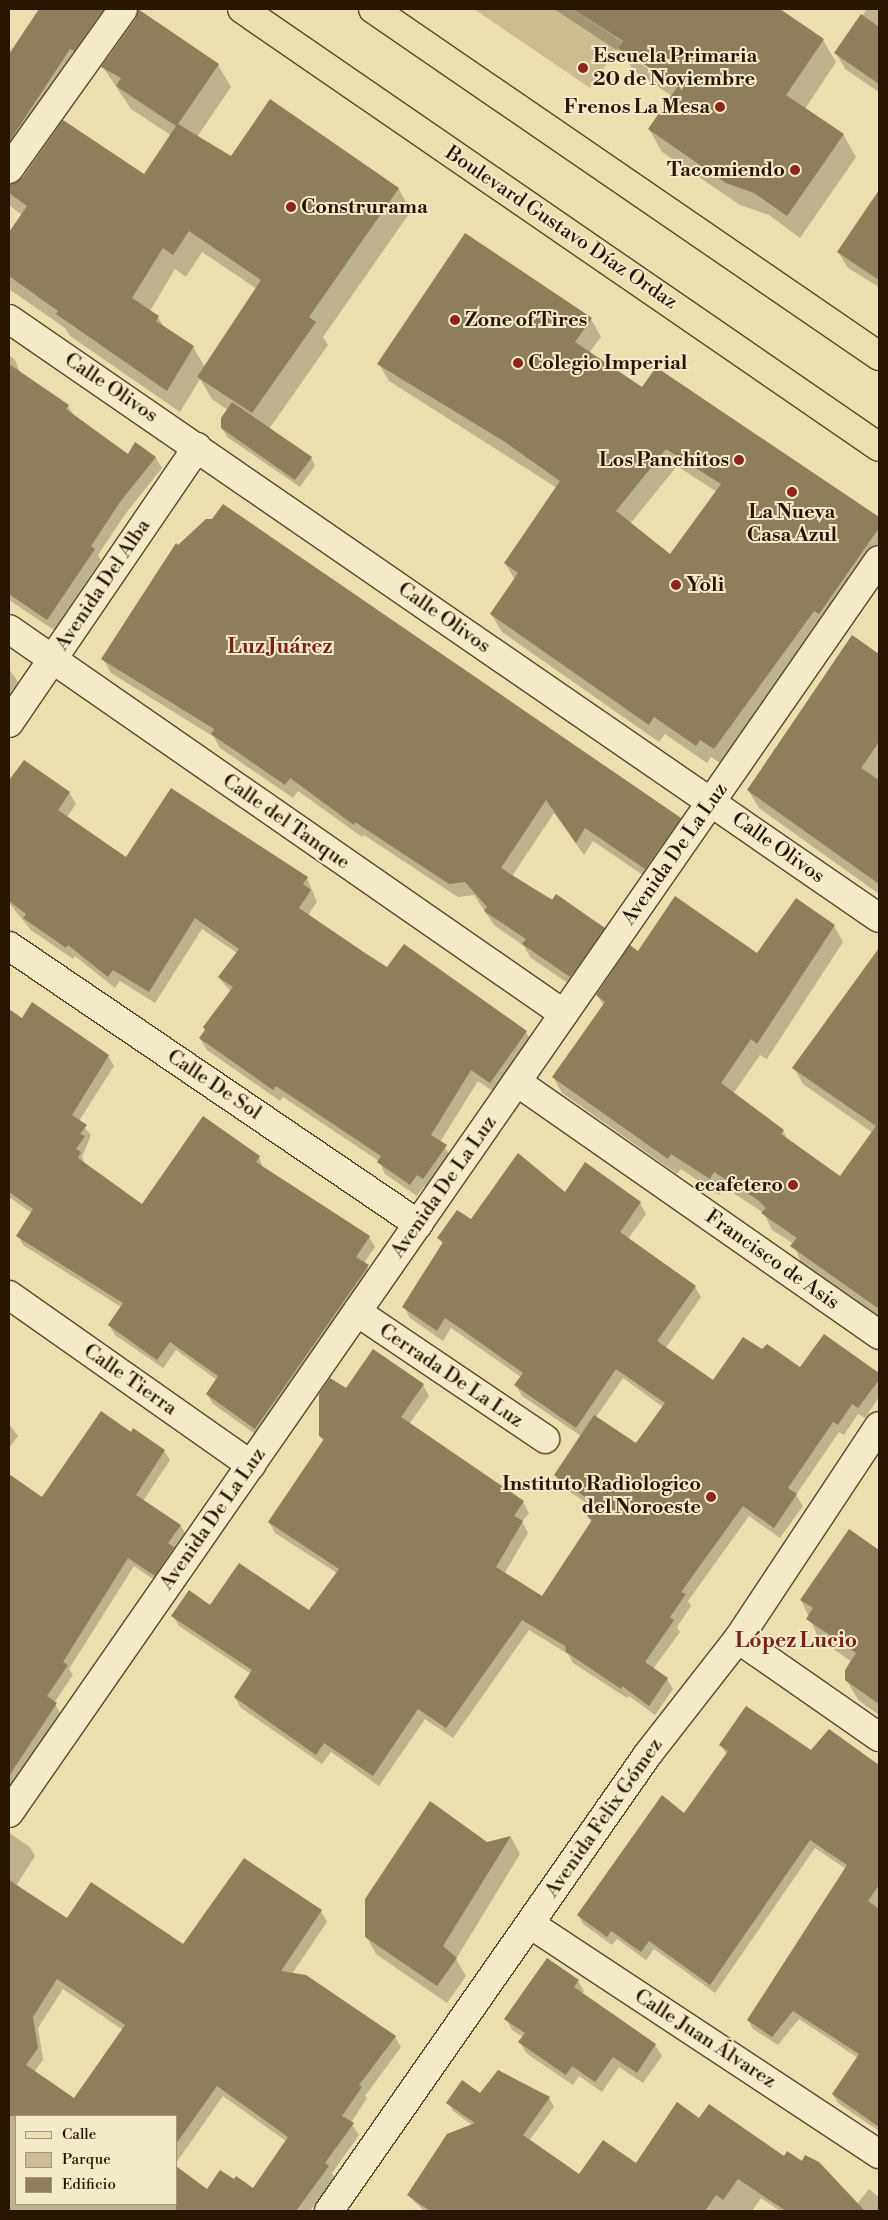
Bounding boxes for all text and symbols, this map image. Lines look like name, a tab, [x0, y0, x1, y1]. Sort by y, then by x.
place label: Escuela Primaria 20 de Noviembre	[593, 44, 757, 91]
marker: Escuela Primaria 20 de Noviembre	[577, 62, 589, 74]
place label: Frenos La Mesa	[564, 95, 710, 119]
marker: Frenos La Mesa	[714, 101, 726, 113]
street label: Boulevard Gustavo Díaz Ordaz	[440, 141, 682, 315]
place label: Tacomiendo	[667, 158, 785, 182]
marker: Tacomiendo	[789, 164, 801, 176]
place label: Construrama	[301, 195, 428, 219]
marker: Construrama	[285, 201, 297, 213]
place label: Zone of Tires	[465, 308, 587, 332]
marker: Zone of Tires	[449, 314, 461, 326]
street label: Calle Olivos	[60, 348, 162, 428]
place label: Colegio Imperial	[528, 351, 687, 375]
marker: Colegio Imperial	[512, 357, 524, 369]
place label: Los Panchitos	[599, 448, 729, 472]
marker: Los Panchitos	[733, 454, 745, 466]
marker: La Nueva Casa Azul	[786, 486, 798, 498]
place label: La Nueva Casa Azul	[747, 500, 837, 547]
street label: Avenida Del Alba	[50, 515, 156, 655]
place label: Yoli	[686, 573, 724, 597]
street label: Calle Olivos	[393, 577, 495, 659]
marker: Yoli	[670, 579, 682, 591]
district label: Luz Juárez	[228, 634, 332, 660]
street label: Calle del Tanque	[218, 769, 354, 875]
street label: Avenida De La Luz	[617, 778, 733, 930]
street label: Calle Olivos	[727, 807, 829, 889]
street label: Calle De Sol	[162, 1045, 266, 1125]
street label: Avenida De La Luz	[386, 1111, 502, 1263]
place label: ccafetero	[694, 1173, 783, 1197]
marker: ccafetero	[787, 1179, 799, 1191]
street label: Francisco de Asis	[700, 1205, 844, 1315]
street label: Cerrada De La Luz	[374, 1319, 528, 1433]
street label: Calle Tierra	[79, 1339, 181, 1421]
street label: Avenida De La Luz	[155, 1443, 271, 1595]
place label: Instituto Radiologico del Noroeste	[502, 1473, 701, 1520]
marker: Instituto Radiologico del Noroeste	[705, 1491, 717, 1503]
district label: López Lucio	[735, 1628, 857, 1654]
street label: Avenida Felix Gómez	[540, 1734, 668, 1902]
street label: Calle Juan Álvarez	[630, 1984, 780, 2094]
legend	[15, 2115, 178, 2205]
text: Calle	[62, 2125, 96, 2144]
text: Parque	[62, 2150, 111, 2169]
text: Edificio	[62, 2175, 116, 2194]

